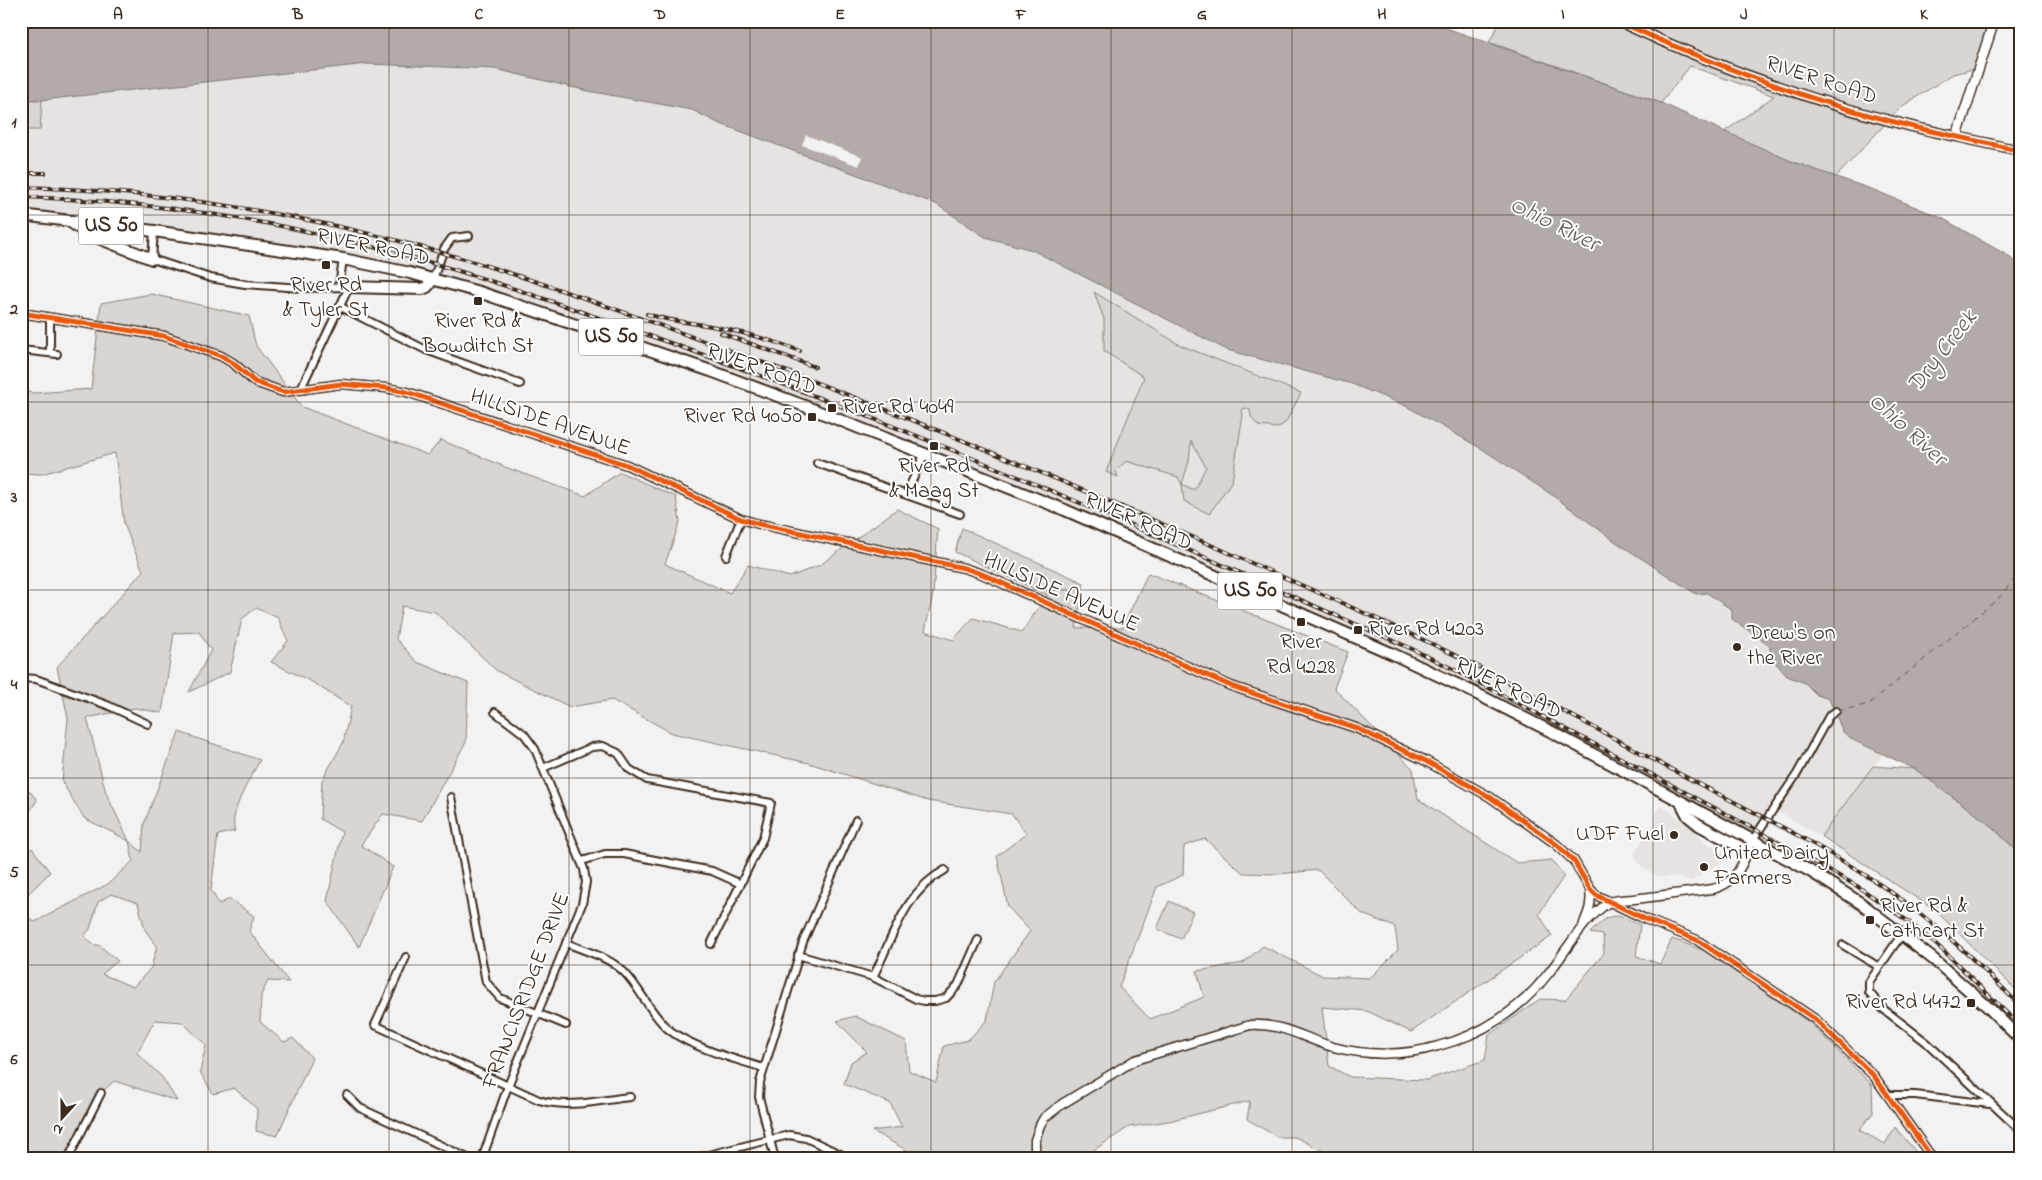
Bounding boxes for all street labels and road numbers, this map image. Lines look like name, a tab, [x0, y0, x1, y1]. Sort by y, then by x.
street label: RIVER ROAD	[1761, 48, 1881, 114]
road number: US 50	[78, 208, 144, 245]
street label: RIVER ROAD	[313, 220, 433, 276]
road number: US 50	[578, 318, 644, 356]
street label: RIVER ROAD	[701, 335, 821, 405]
street label: HILLSIDE AVENUE	[465, 381, 635, 465]
street label: RIVER ROAD	[1079, 484, 1197, 560]
street label: HILLSIDE AVENUE	[978, 544, 1144, 642]
road number: US 50	[1218, 572, 1282, 610]
street label: RIVER ROAD	[1449, 649, 1567, 729]
street label: FRANCISRIDGE DRIVE	[474, 888, 579, 1095]

